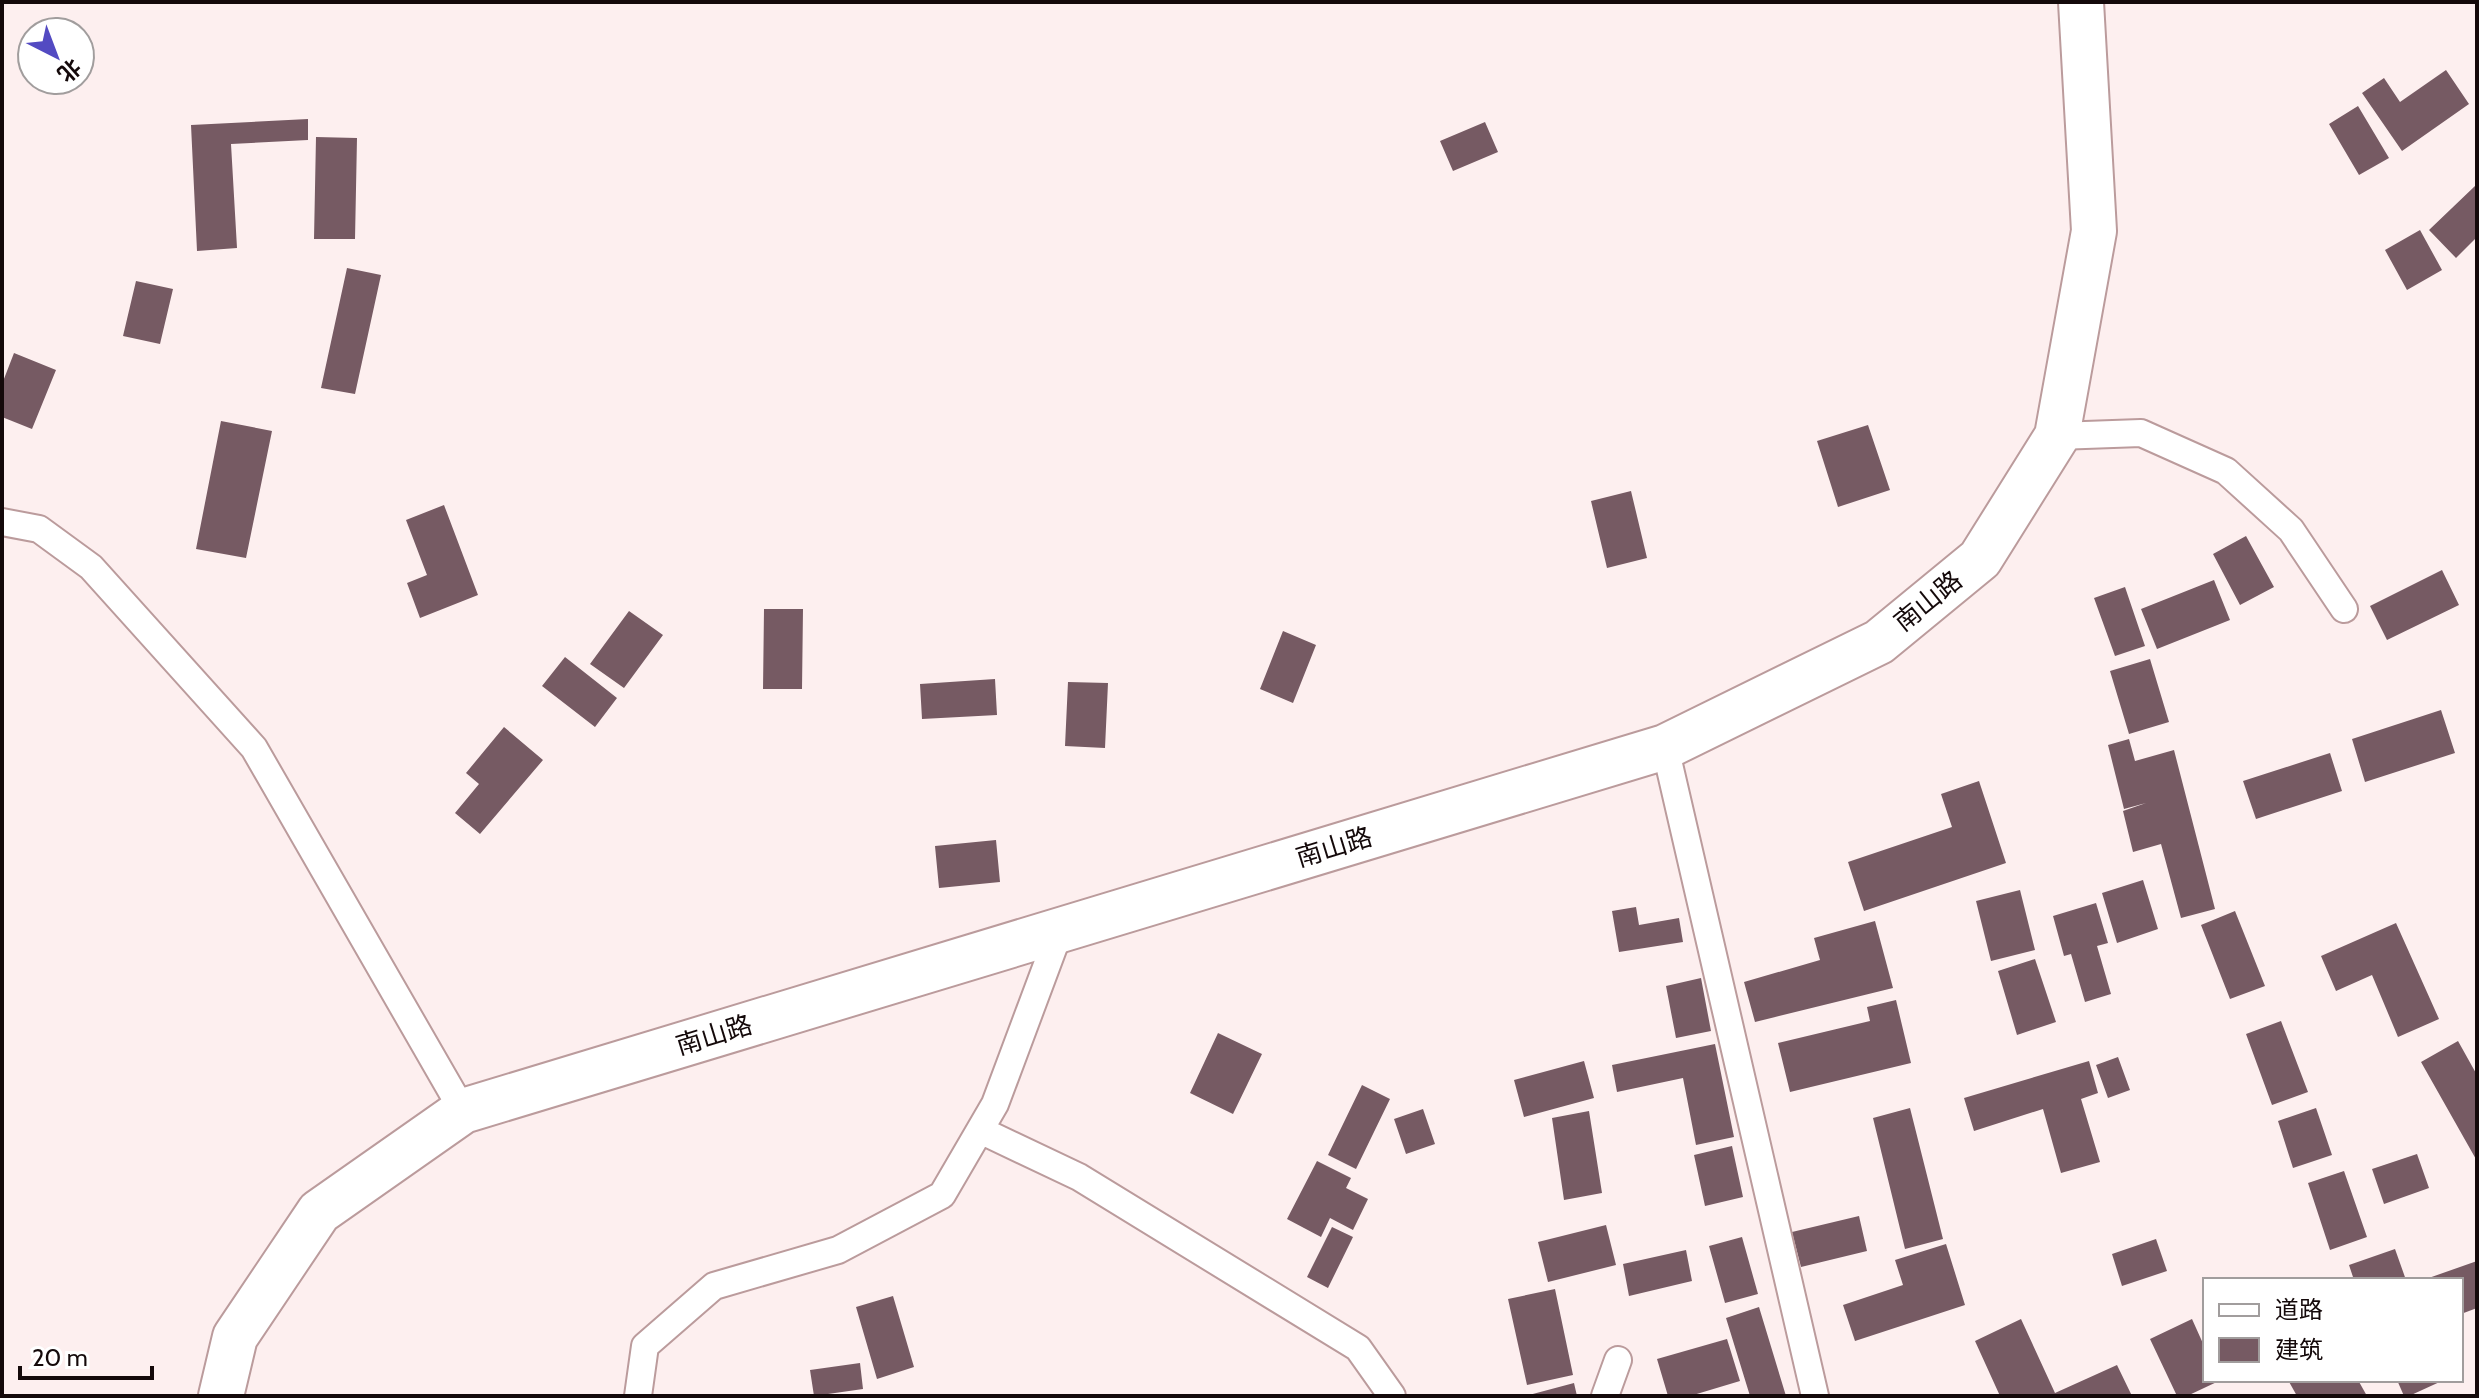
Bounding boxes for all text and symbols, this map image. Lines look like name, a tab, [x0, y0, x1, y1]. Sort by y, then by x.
north arrow	[16, 16, 96, 96]
text: 北	[52, 53, 86, 88]
street label: 南山路	[1888, 564, 1968, 638]
street label: 南山路	[1292, 820, 1376, 874]
street label: 南山路	[672, 1008, 756, 1062]
legend	[2203, 1278, 2463, 1382]
text: 道路	[2275, 1295, 2323, 1324]
scale bar	[20, 1330, 152, 1380]
text: 建筑	[2275, 1335, 2323, 1364]
text: 20 m	[32, 1343, 88, 1372]

